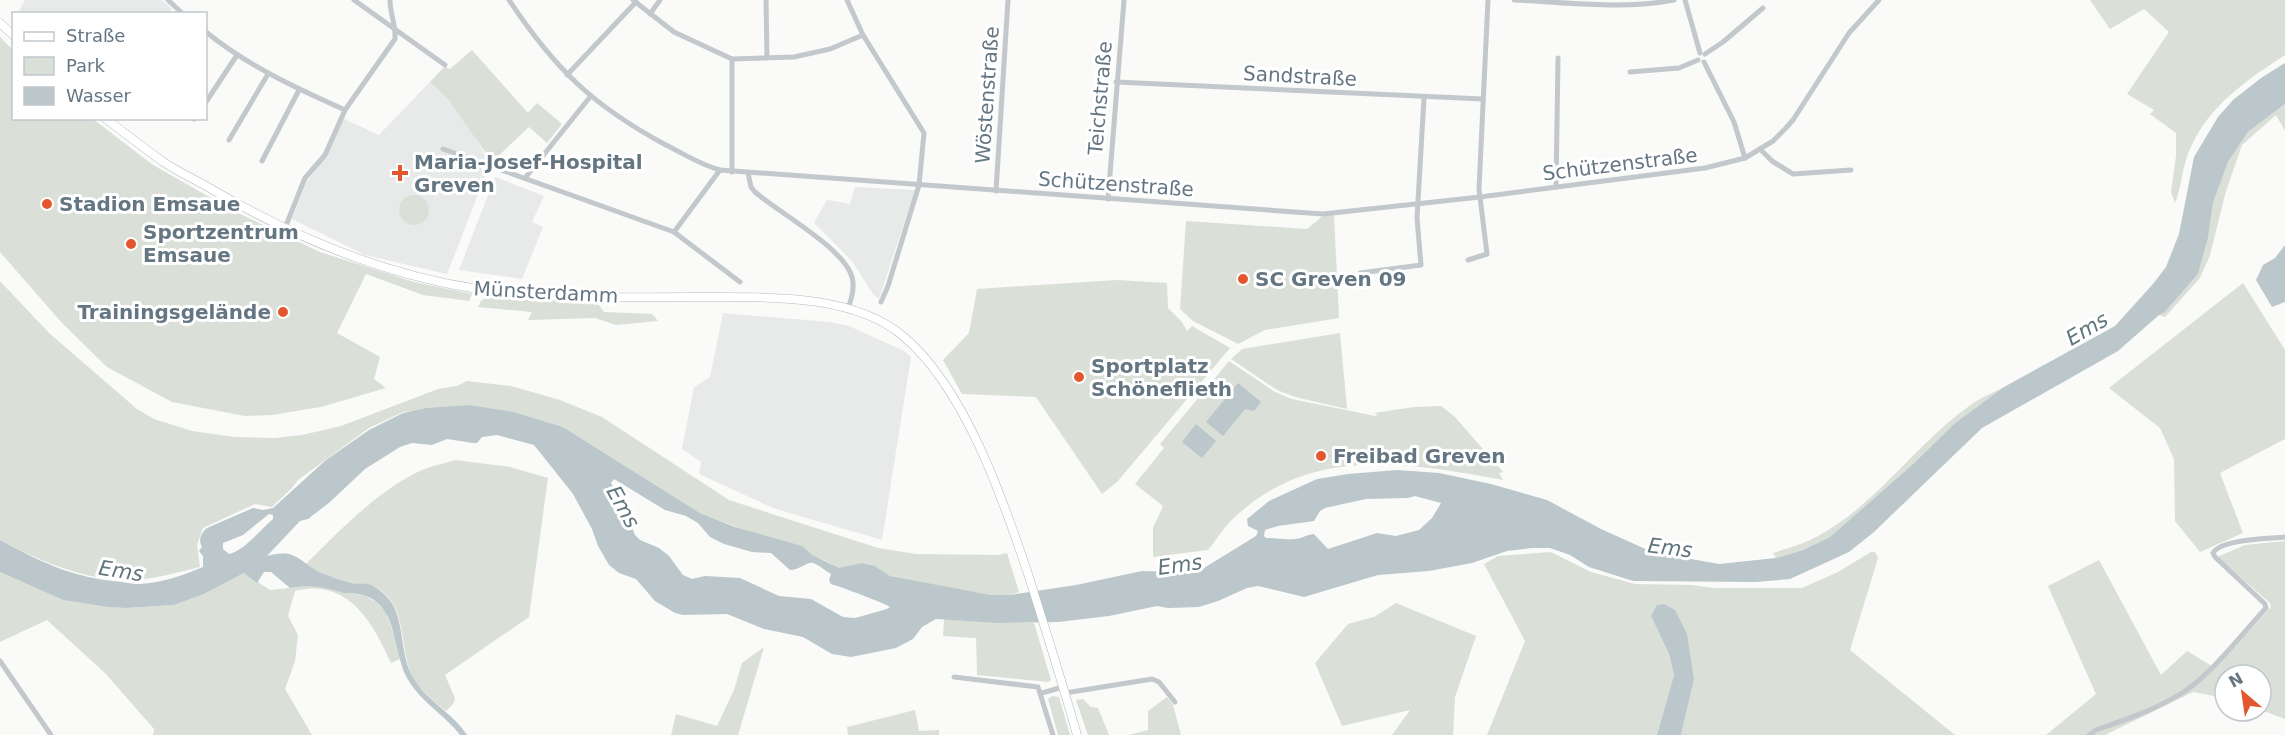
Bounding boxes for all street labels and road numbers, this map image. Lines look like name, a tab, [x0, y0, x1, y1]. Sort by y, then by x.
street label: Wöstenstraße	[970, 25, 1004, 165]
street label: Teichstraße	[1083, 40, 1117, 157]
street label: Sandstraße	[1242, 61, 1358, 91]
street label: Schützenstraße	[1541, 143, 1699, 185]
street label: Schützenstraße	[1037, 167, 1195, 201]
street label: Münsterdamm	[473, 276, 619, 308]

